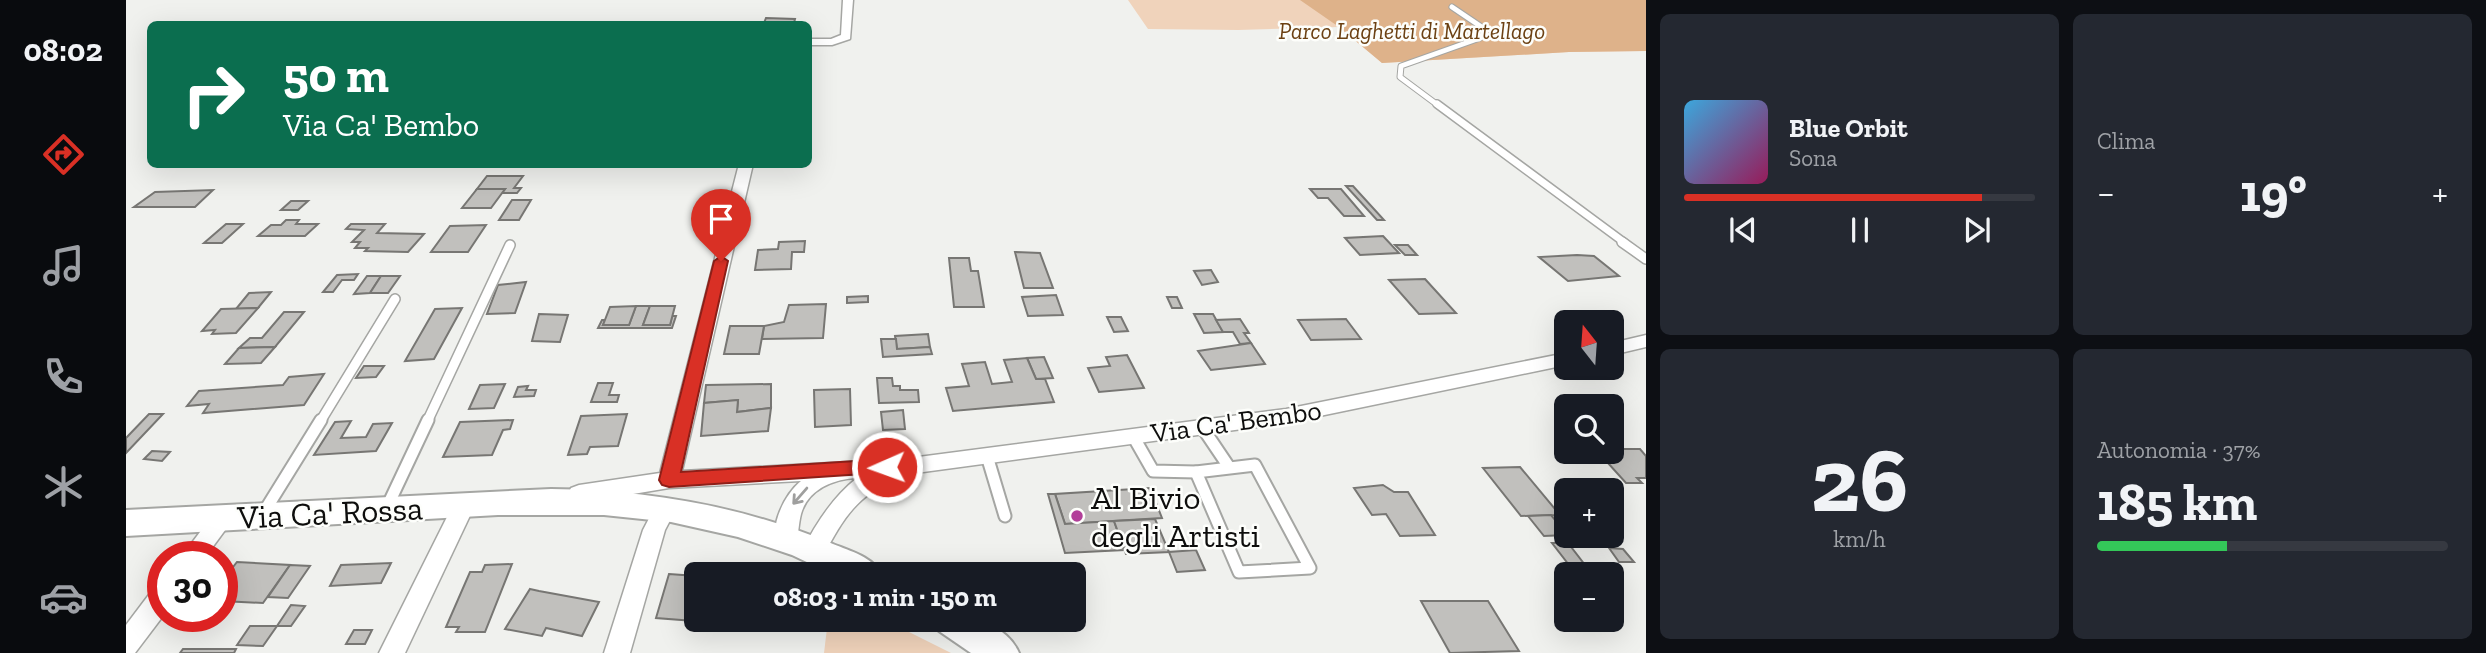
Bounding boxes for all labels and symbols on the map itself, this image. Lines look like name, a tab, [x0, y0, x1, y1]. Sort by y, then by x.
park label: Parco Laghetti di Martellago	[1279, 17, 1545, 45]
pin	[691, 189, 751, 261]
north arrow	[1554, 310, 1624, 380]
street label: Via Ca' Bembo	[1148, 393, 1323, 450]
position arrow	[850, 430, 924, 504]
place label: Al Bivio degli Artisti	[1091, 478, 1260, 555]
one-way arrow	[792, 487, 808, 505]
street label: Via Ca' Rossa	[235, 488, 424, 537]
marker: Al Bivio degli Artisti	[1069, 508, 1085, 524]
speed limit sign: 30	[147, 541, 238, 632]

